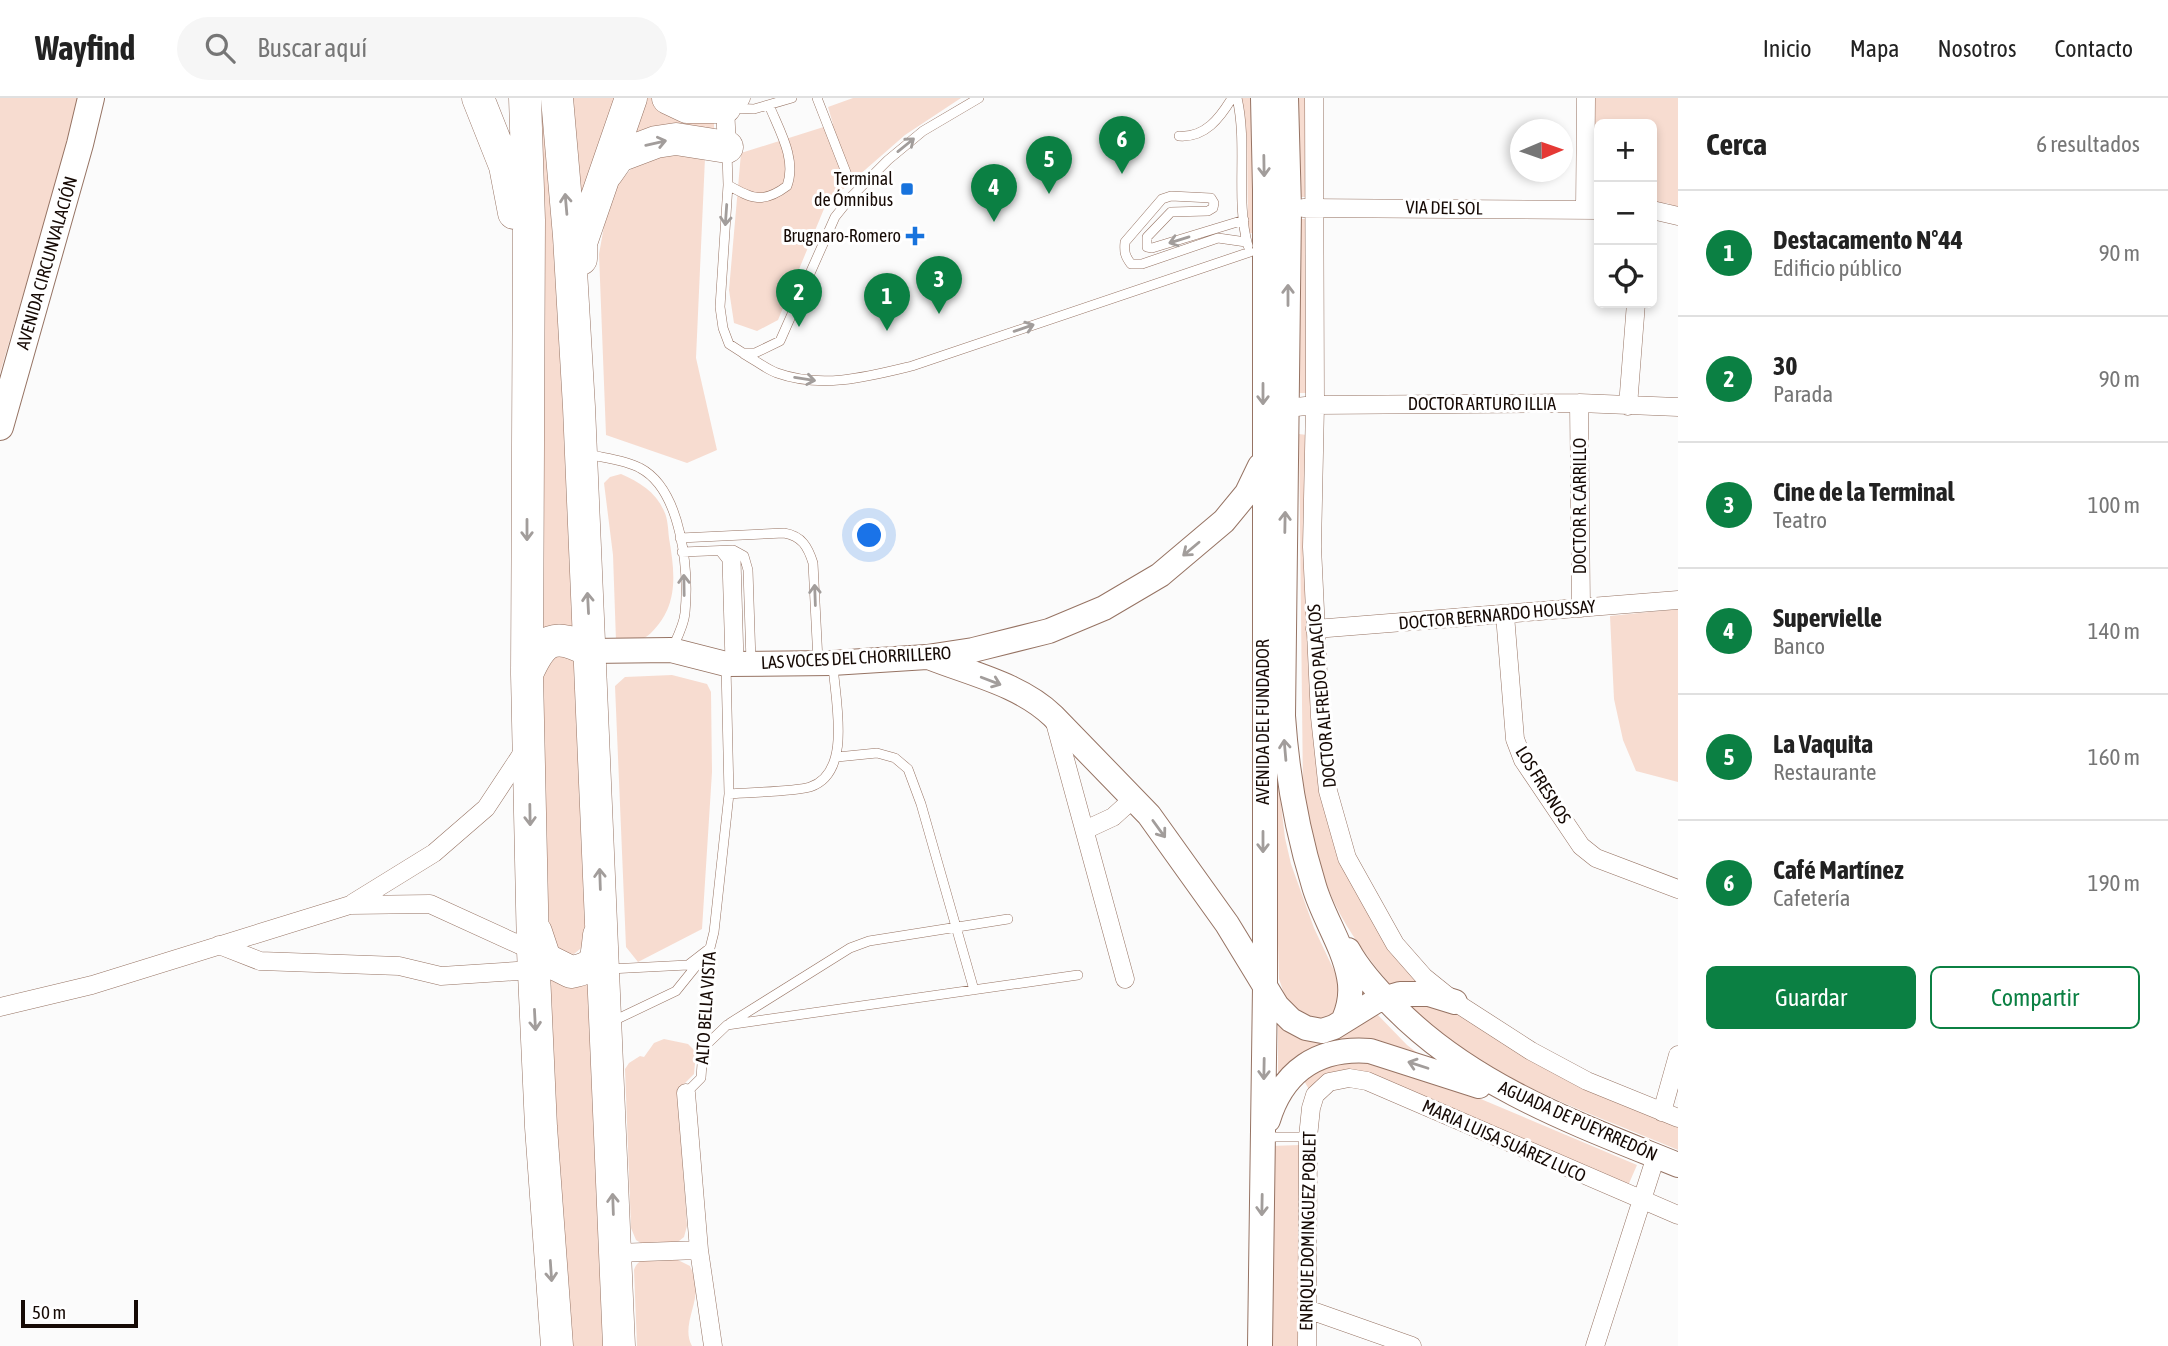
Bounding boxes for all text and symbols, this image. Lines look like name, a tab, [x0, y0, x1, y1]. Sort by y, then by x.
search box	[177, 17, 667, 80]
text: Wayfind	[35, 29, 135, 67]
icon: search	[201, 29, 239, 67]
text: Buscar aquí	[257, 33, 367, 63]
text: Inicio	[1763, 35, 1812, 62]
text: Mapa	[1850, 35, 1899, 62]
text: Nosotros	[1937, 35, 2016, 62]
text: Contacto	[2054, 35, 2133, 62]
pin: 6	[1099, 116, 1145, 174]
north arrow	[1510, 119, 1573, 182]
map controls	[1594, 119, 1657, 308]
button: +	[1594, 119, 1657, 182]
text: Cerca	[1706, 127, 1767, 161]
text: 6 resultados	[2036, 131, 2140, 157]
one-way arrow	[644, 136, 667, 150]
pin: 5	[1026, 136, 1072, 194]
one-way arrow	[896, 138, 914, 153]
one-way arrow	[1257, 154, 1271, 177]
pin: 4	[971, 164, 1017, 222]
place label: Terminal de Ómnibus	[814, 168, 893, 210]
street label: AVENIDA CIRCUNVALACIÓN	[12, 174, 81, 352]
marker: Terminal de Ómnibus	[899, 181, 915, 197]
button: −	[1594, 182, 1657, 245]
one-way arrow	[559, 194, 572, 216]
street label: VIA DEL SOL	[1405, 196, 1483, 219]
one-way arrow	[719, 203, 732, 226]
place label: Brugnaro-Romero	[783, 225, 901, 246]
text: Destacamento N°44	[1773, 225, 1963, 255]
marker: Brugnaro-Romero	[907, 228, 923, 244]
one-way arrow	[1168, 235, 1190, 248]
text: 1	[1724, 240, 1734, 266]
text: 90 m	[2099, 240, 2140, 266]
button: locate	[1594, 245, 1657, 308]
text: Edificio público	[1773, 255, 1902, 281]
pin: 3	[916, 256, 962, 314]
pin: 2	[776, 269, 822, 327]
pin: 1	[864, 273, 910, 331]
one-way arrow	[1281, 284, 1295, 307]
one-way arrow	[1013, 321, 1035, 333]
text: 30	[1773, 351, 1797, 381]
text: 2	[1724, 366, 1734, 392]
text: 90 m	[2099, 366, 2140, 392]
one-way arrow	[793, 373, 816, 386]
text: Parada	[1773, 381, 1833, 407]
one-way arrow	[1257, 382, 1270, 405]
street label: DOCTOR ARTURO ILLIA	[1408, 393, 1556, 414]
street label: DOCTOR R. CARRILLO	[1569, 438, 1590, 574]
text: Cine de la Terminal	[1773, 477, 1955, 507]
text: 3	[1724, 492, 1734, 518]
text: 100 m	[2088, 492, 2140, 518]
text: Teatro	[1773, 507, 1827, 533]
one-way arrow	[1279, 511, 1292, 534]
one-way arrow	[520, 518, 534, 541]
your location	[852, 518, 886, 552]
one-way arrow	[1182, 541, 1200, 557]
one-way arrow	[678, 574, 691, 597]
one-way arrow	[808, 584, 821, 607]
one-way arrow	[581, 592, 594, 615]
street label: DOCTOR BERNARDO HOUSSAY	[1398, 595, 1596, 634]
street label: DOCTOR ALFREDO PALACIOS	[1303, 603, 1340, 789]
text: Supervielle	[1773, 603, 1882, 633]
text: 4	[1724, 618, 1734, 644]
text: 140 m	[2088, 618, 2140, 644]
text: Banco	[1773, 633, 1825, 659]
street label: AVENIDA DEL FUNDADOR	[1252, 639, 1273, 805]
street label: LAS VOCES DEL CHORRILLERO	[760, 642, 952, 673]
one-way arrow	[979, 676, 1001, 688]
text: La Vaquita	[1773, 729, 1873, 759]
one-way arrow	[1279, 739, 1292, 762]
street label: LOS FRESNOS	[1511, 742, 1576, 828]
text: 5	[1724, 744, 1734, 770]
text: 160 m	[2088, 744, 2140, 770]
text: Restaurante	[1773, 759, 1877, 785]
one-way arrow	[523, 804, 536, 827]
one-way arrow	[1152, 819, 1166, 838]
one-way arrow	[1256, 830, 1270, 853]
text: Café Martínez	[1773, 855, 1904, 885]
one-way arrow	[593, 868, 606, 891]
text: 6	[1724, 870, 1734, 896]
text: 190 m	[2088, 870, 2140, 896]
text: Cafetería	[1773, 885, 1850, 911]
street label: ALTO BELLA VISTA	[691, 951, 720, 1065]
button: Guardar	[1706, 966, 1916, 1029]
button: Compartir	[1930, 966, 2140, 1029]
one-way arrow	[529, 1008, 542, 1031]
one-way arrow	[1257, 1057, 1271, 1080]
one-way arrow	[1408, 1058, 1430, 1070]
street label: AGUADA DE PUEYRREDÓN	[1496, 1076, 1661, 1165]
street label: MARIA LUISA SUÁREZ LUCO	[1419, 1095, 1589, 1186]
street label: ENRIQUE DOMINGUEZ POBLET	[1295, 1131, 1320, 1331]
one-way arrow	[607, 1193, 620, 1216]
one-way arrow	[1255, 1194, 1269, 1217]
one-way arrow	[545, 1260, 558, 1282]
scale bar	[21, 1297, 138, 1329]
text: 50 m	[32, 1301, 66, 1323]

